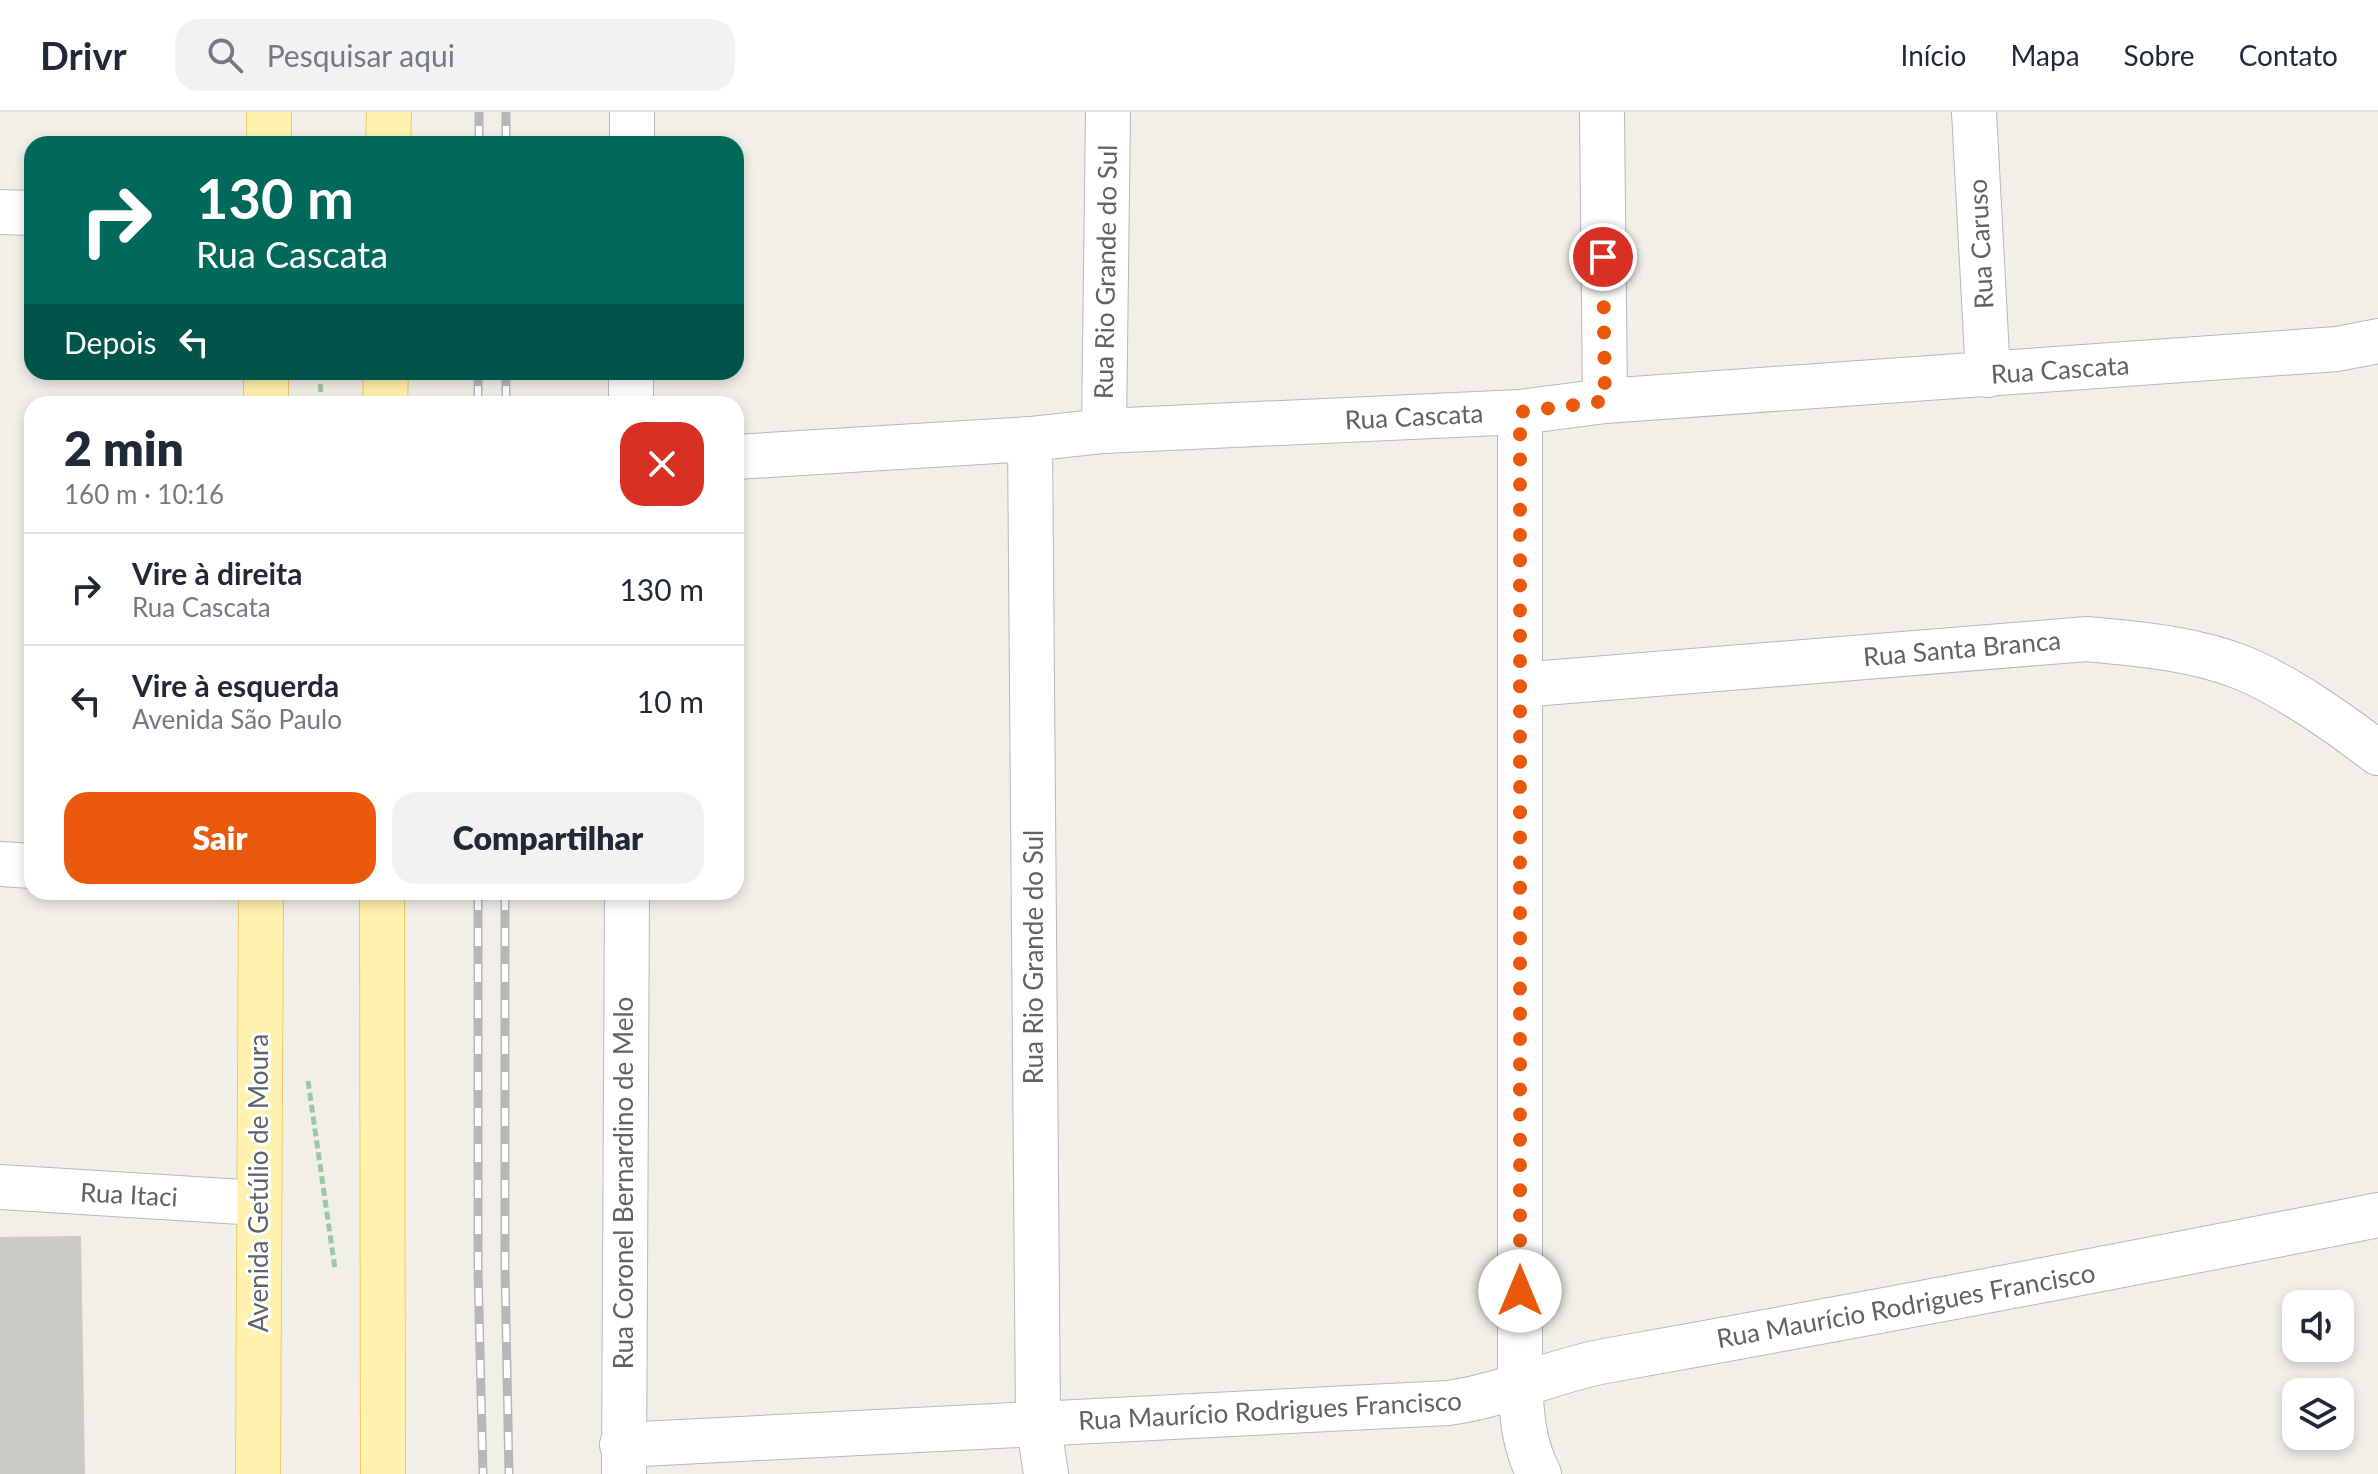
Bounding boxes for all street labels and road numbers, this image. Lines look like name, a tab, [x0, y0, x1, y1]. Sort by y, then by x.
street label: Rua Rio Grande do Sul	[1087, 145, 1123, 399]
street label: Rua Caruso	[1961, 178, 1999, 310]
street label: Rua Cascata	[1990, 348, 2130, 390]
street label: Rua Cascata	[1344, 396, 1484, 436]
street label: Rua Santa Branca	[1862, 623, 2062, 673]
street label: Rua Rio Grande do Sul	[1017, 830, 1049, 1084]
street label: Rua Coronel Bernardino de Melo	[607, 997, 639, 1369]
street label: Avenida Getúlio de Moura	[242, 1034, 274, 1332]
street label: Rua Itaci	[79, 1175, 179, 1213]
street label: Rua Maurício Rodrigues Francisco	[1714, 1256, 2098, 1354]
street label: Rua Maurício Rodrigues Francisco	[1077, 1384, 1463, 1436]

